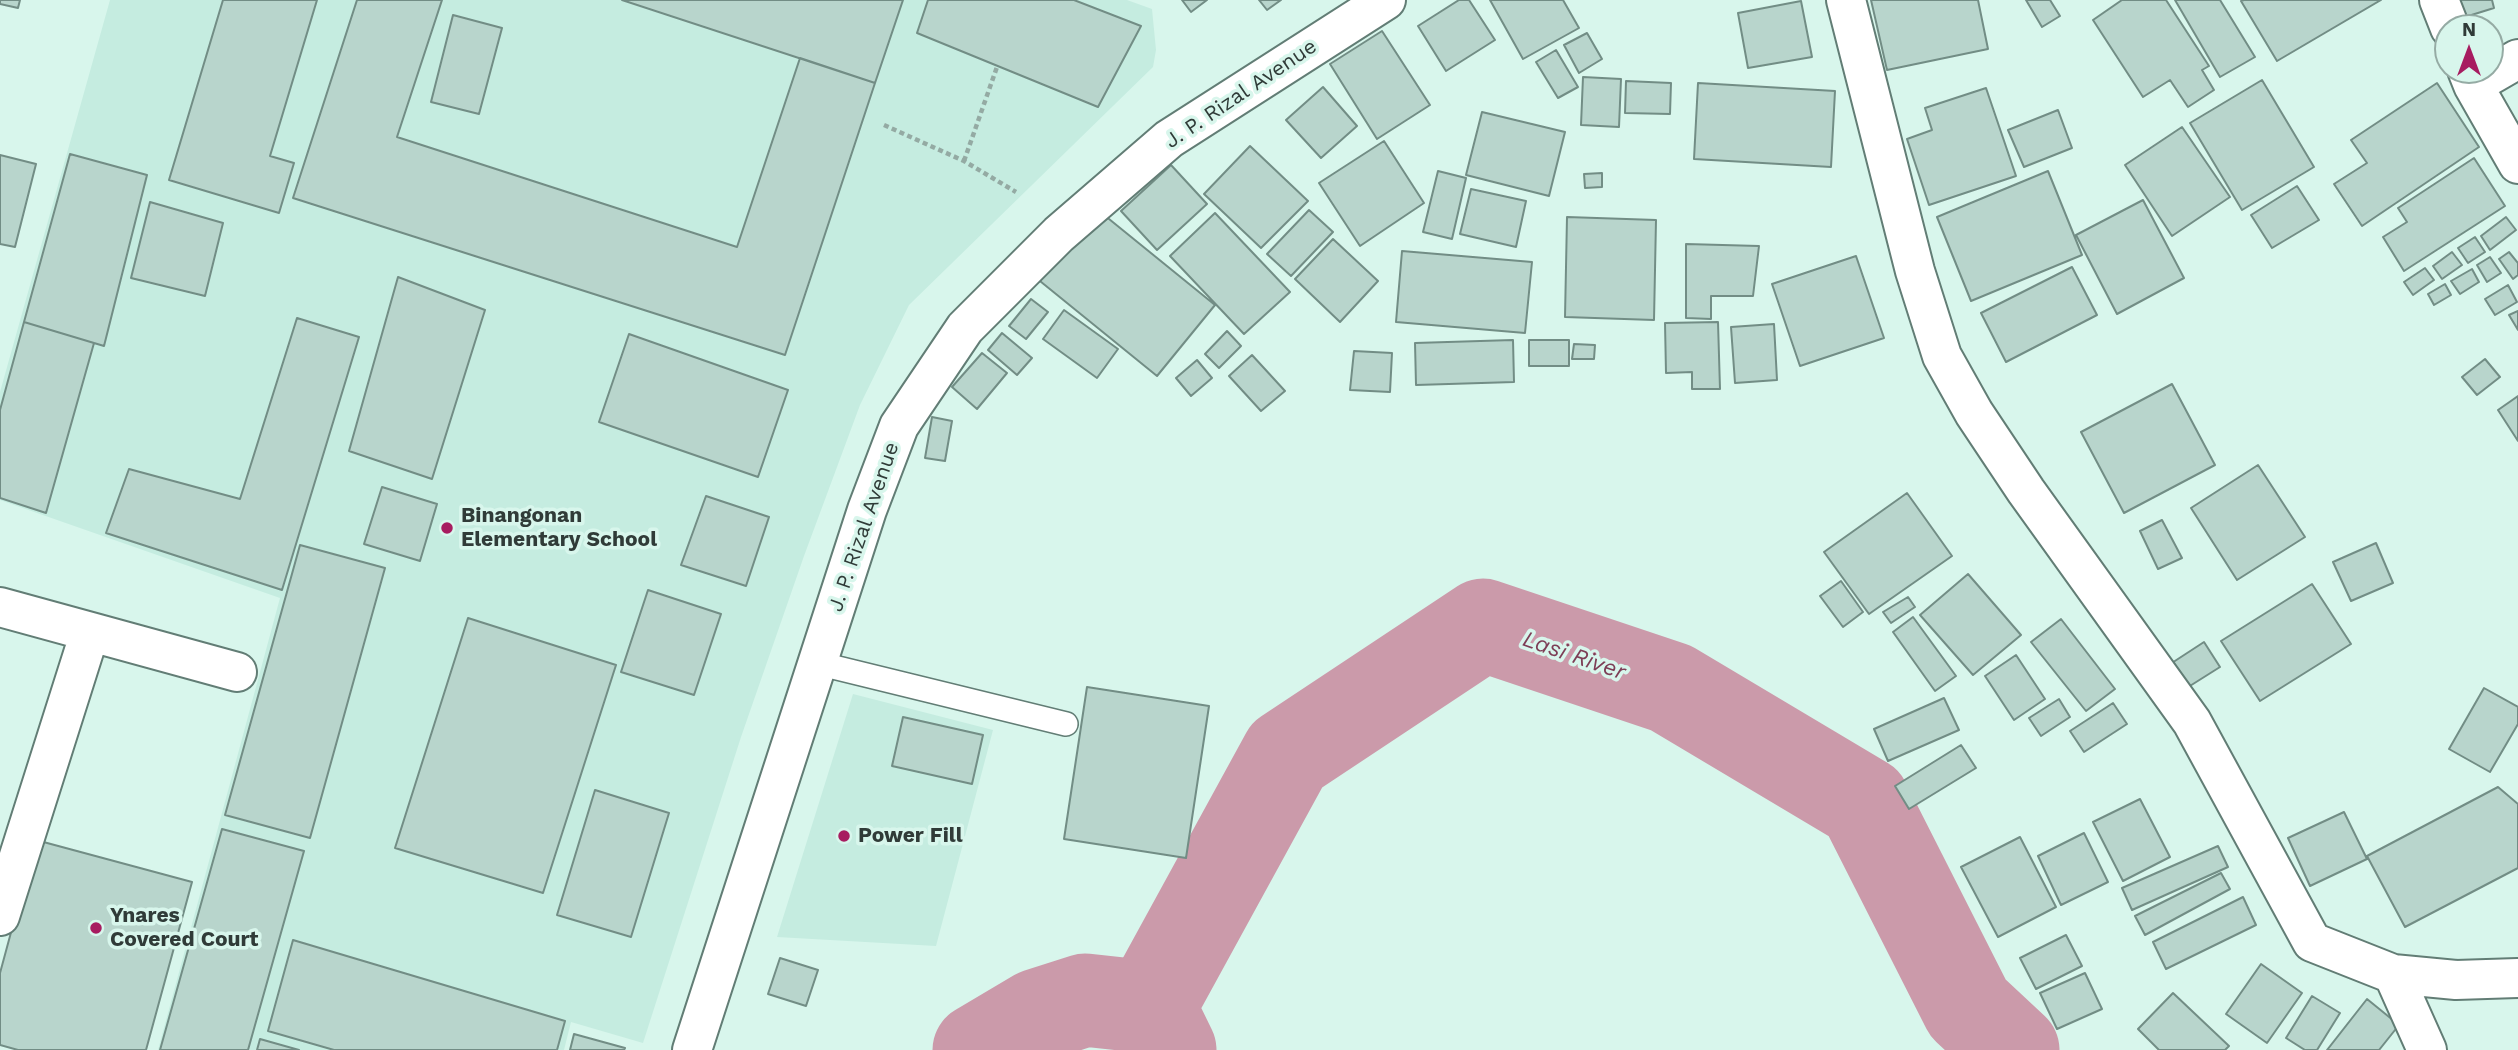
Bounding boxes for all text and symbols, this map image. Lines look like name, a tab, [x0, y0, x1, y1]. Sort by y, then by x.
north arrow	[2434, 14, 2504, 84]
text: N	[2462, 18, 2476, 41]
street label: J. P. Rizal Avenue	[1160, 34, 1322, 154]
street label: J. P. Rizal Avenue	[823, 439, 905, 615]
place label: Binangonan Elementary School	[461, 503, 657, 553]
marker: Binangonan Elementary School	[439, 520, 455, 536]
water label: Lasi River	[1519, 626, 1629, 686]
place label: Power Fill	[858, 823, 963, 849]
marker: Power Fill	[836, 828, 852, 844]
place label: Ynares Covered Court	[110, 903, 259, 953]
marker: Ynares Covered Court	[88, 920, 104, 936]

